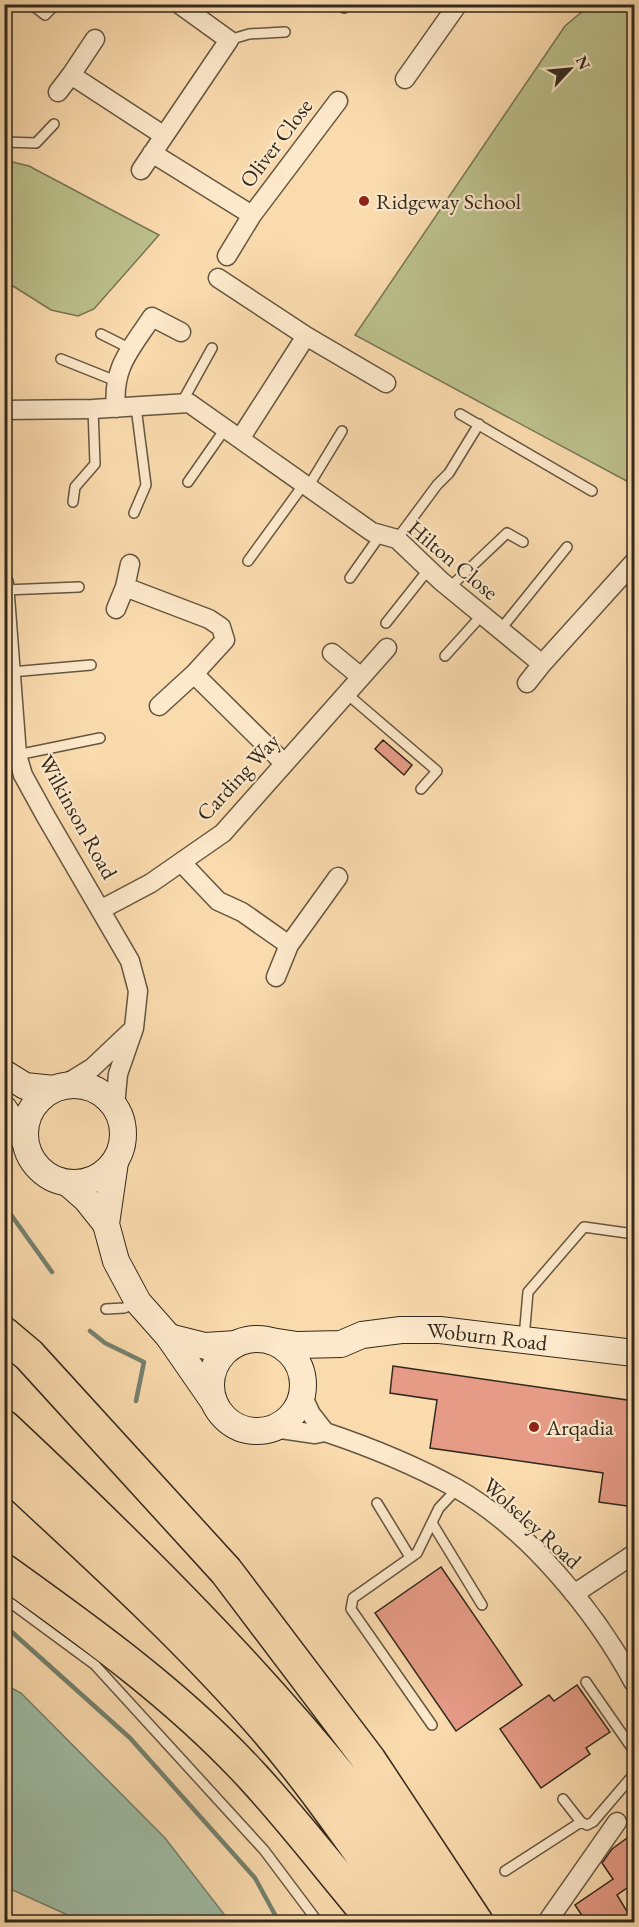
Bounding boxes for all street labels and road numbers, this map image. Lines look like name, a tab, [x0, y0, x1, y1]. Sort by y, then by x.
street label: Oliver Close	[233, 92, 319, 193]
street label: Hilton Close	[402, 514, 505, 607]
street label: Carding Way	[190, 727, 286, 827]
street label: Wilkinson Road	[32, 750, 124, 885]
street label: Woburn Road	[427, 1316, 550, 1357]
street label: Wolseley Road	[476, 1471, 588, 1576]

